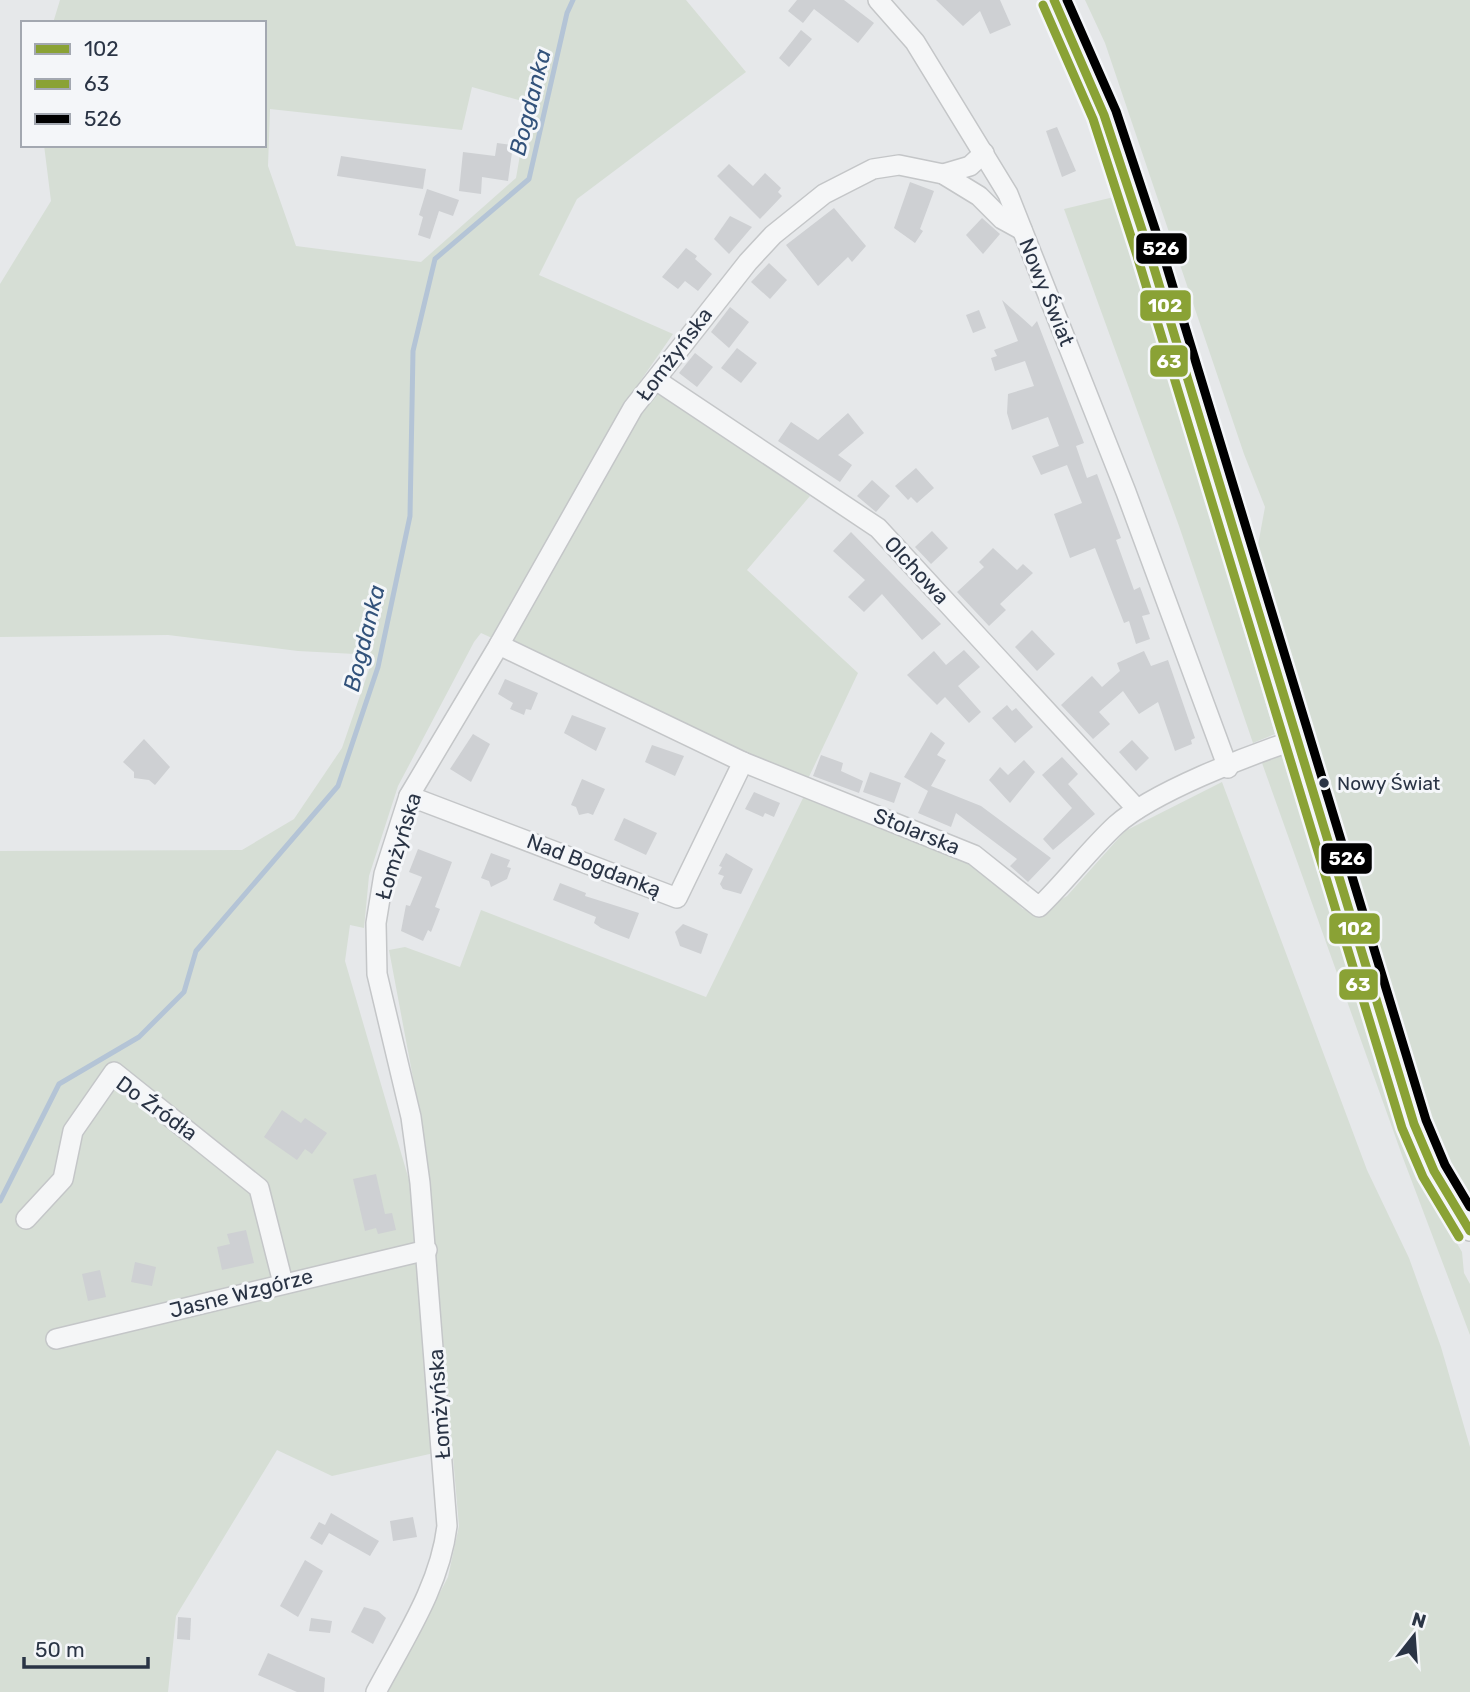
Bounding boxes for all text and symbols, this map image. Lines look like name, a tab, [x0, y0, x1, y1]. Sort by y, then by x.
legend	[21, 21, 266, 147]
text: 102	[84, 36, 119, 61]
water label: Bogdanka	[503, 46, 557, 158]
text: 63	[84, 71, 109, 96]
text: 526	[84, 106, 121, 131]
line badge: 526	[1135, 232, 1188, 265]
street label: Nowy Świat	[1014, 234, 1080, 350]
text: 526	[1143, 237, 1180, 260]
line badge: 102	[1139, 289, 1192, 322]
text: 102	[1148, 294, 1182, 317]
street label: Łomżyńska	[631, 302, 717, 406]
line badge: 63	[1149, 344, 1189, 378]
text: 63	[1157, 350, 1181, 373]
street label: Olchowa	[879, 531, 955, 609]
water label: Bogdanka	[337, 582, 391, 694]
place label: Nowy Świat	[1337, 772, 1441, 795]
marker: Nowy Świat	[1317, 776, 1331, 790]
street label: Łomżyńska	[370, 790, 426, 902]
street label: Stolarska	[870, 802, 964, 860]
street label: Nad Bogdanką	[523, 828, 665, 902]
line badge: 526	[1320, 842, 1373, 875]
text: 526	[1329, 847, 1366, 870]
line badge: 102	[1328, 912, 1381, 945]
text: 102	[1338, 917, 1372, 940]
line badge: 63	[1338, 968, 1379, 1001]
text: 63	[1346, 973, 1370, 996]
street label: Do Źródła	[112, 1070, 202, 1146]
street label: Jasne Wzgórze	[167, 1263, 315, 1323]
street label: Łomżyńska	[423, 1348, 455, 1460]
north arrow	[1379, 1601, 1449, 1671]
text: N	[1409, 1607, 1429, 1633]
scale bar	[24, 1626, 149, 1670]
text: 50 m	[35, 1637, 85, 1662]

